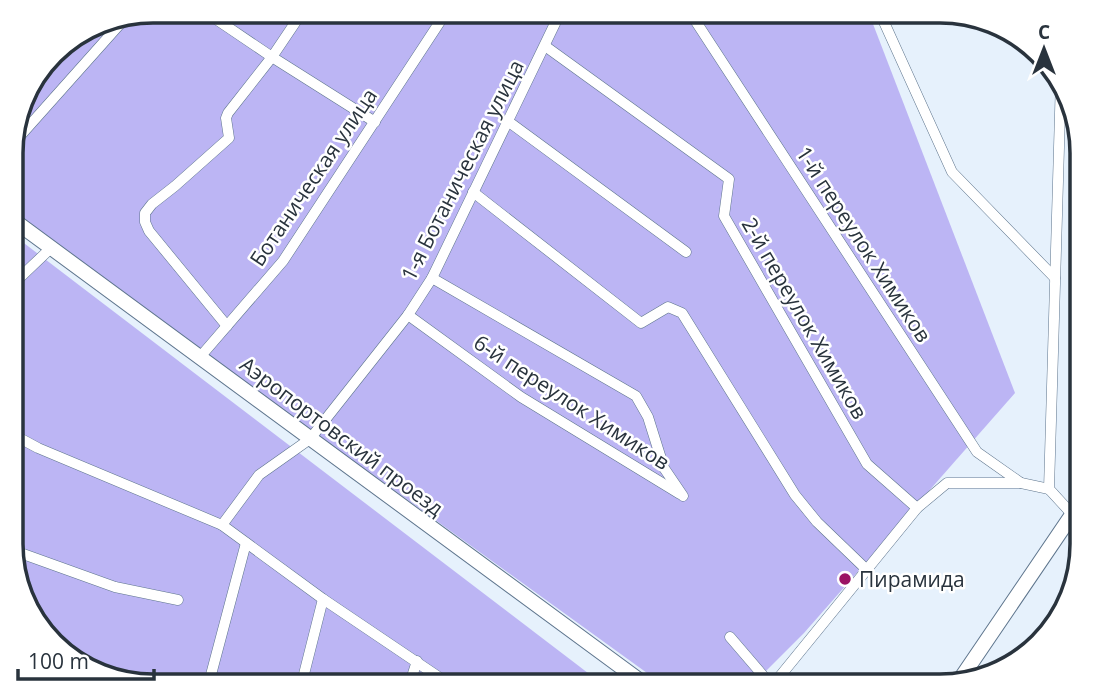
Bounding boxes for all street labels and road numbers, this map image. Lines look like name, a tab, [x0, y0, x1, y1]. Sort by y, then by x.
street label: 1-я Ботаническая улица	[394, 55, 530, 285]
street label: Ботаническая улица	[243, 83, 383, 271]
street label: 1-й переулок Химиков	[790, 141, 938, 347]
street label: 2-й переулок Химиков	[736, 212, 874, 424]
street label: 6-й переулок Химиков	[469, 328, 675, 476]
street label: Аэропортовский проезд	[235, 350, 449, 522]

